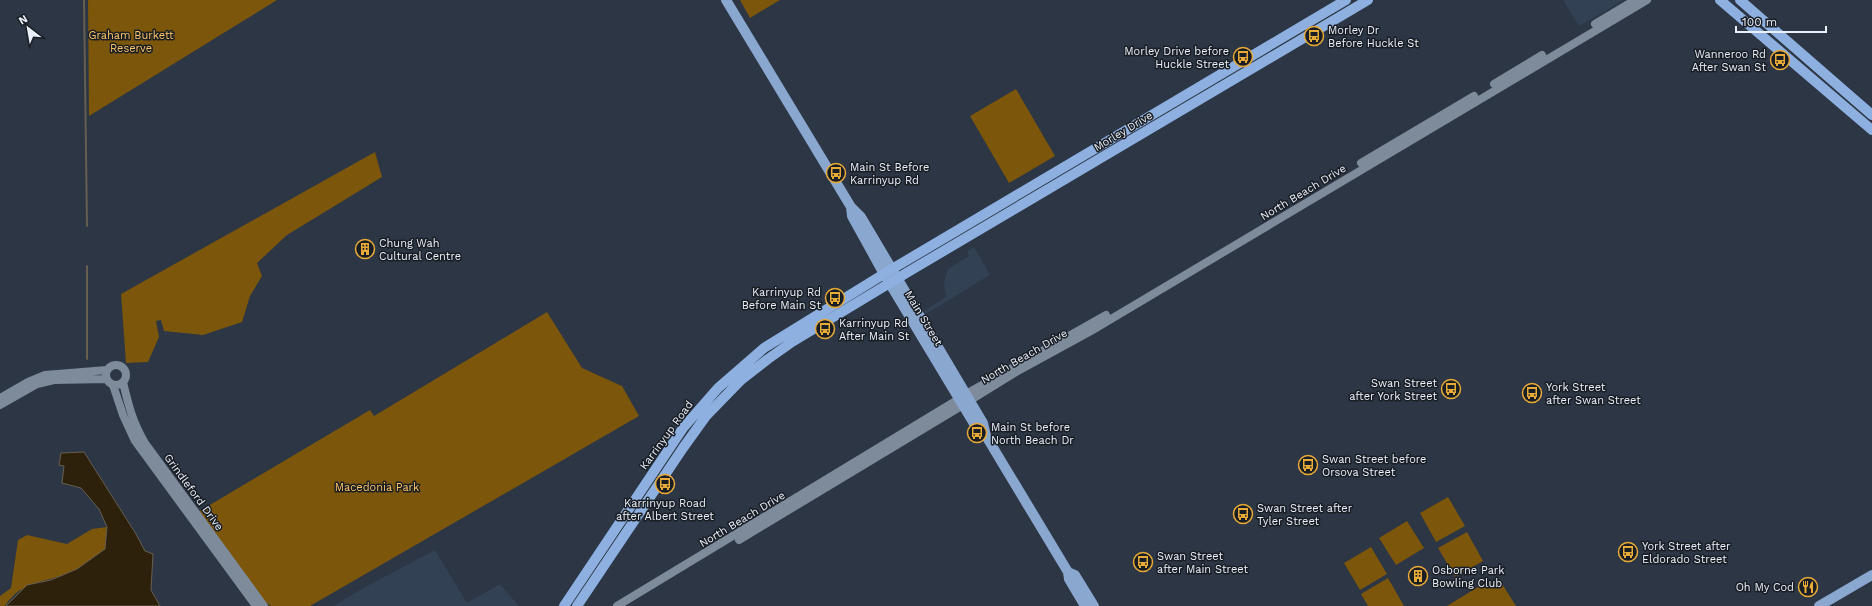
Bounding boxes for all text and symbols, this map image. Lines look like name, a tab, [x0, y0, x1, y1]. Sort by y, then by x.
north arrow	[8, 8, 48, 48]
scale bar	[1736, 8, 1826, 34]
text: N	[16, 12, 30, 28]
text: 100 m	[1742, 15, 1777, 29]
place label: Morley Dr Before Huckle St	[1328, 24, 1419, 50]
bus stop icon: Morley Dr Before Huckle St	[1303, 25, 1325, 47]
park label: Graham Burkett Reserve	[89, 29, 174, 55]
place label: Morley Drive before Huckle Street	[1124, 45, 1229, 71]
bus stop icon: Morley Drive before Huckle Street	[1232, 46, 1254, 68]
place label: Wanneroo Rd After Swan St	[1692, 48, 1766, 74]
bus stop icon: Wanneroo Rd After Swan St	[1769, 49, 1791, 71]
street label: Morley Drive	[1091, 109, 1155, 154]
place label: Main St Before Karrinyup Rd	[850, 161, 929, 187]
bus stop icon: Main St Before Karrinyup Rd	[825, 162, 847, 184]
street label: North Beach Drive	[1258, 162, 1348, 223]
place label: Chung Wah Cultural Centre	[379, 237, 461, 263]
building icon: Chung Wah Cultural Centre	[354, 238, 376, 260]
place label: Karrinyup Rd Before Main St	[742, 286, 821, 312]
bus stop icon: Karrinyup Rd Before Main St	[824, 287, 846, 309]
street label: Main Street	[902, 288, 945, 349]
place label: Karrinyup Rd After Main St	[839, 317, 910, 343]
bus stop icon: Karrinyup Rd After Main St	[814, 318, 836, 340]
street label: North Beach Drive	[979, 326, 1070, 386]
place label: Swan Street after York Street	[1349, 377, 1437, 403]
bus stop icon: Swan Street after York Street	[1440, 378, 1462, 400]
place label: York Street after Swan Street	[1546, 381, 1641, 407]
bus stop icon: York Street after Swan Street	[1521, 382, 1543, 404]
street label: Karrinyup Road	[637, 398, 696, 472]
place label: Main St before North Beach Dr	[991, 421, 1074, 447]
bus stop icon: Main St before North Beach Dr	[966, 422, 988, 444]
street label: Grindleford Drive	[161, 451, 226, 533]
place label: Swan Street before Orsova Street	[1322, 453, 1426, 479]
bus stop icon: Swan Street before Orsova Street	[1297, 454, 1319, 476]
bus stop icon: Karrinyup Road after Albert Street	[654, 473, 676, 495]
park label: Macedonia Park	[335, 481, 419, 494]
street label: North Beach Drive	[697, 489, 787, 550]
place label: Karrinyup Road after Albert Street	[616, 497, 714, 523]
place label: Swan Street after Tyler Street	[1257, 502, 1353, 528]
bus stop icon: Swan Street after Tyler Street	[1232, 503, 1254, 525]
place label: York Street after Eldorado Street	[1642, 540, 1731, 566]
bus stop icon: York Street after Eldorado Street	[1617, 541, 1639, 563]
place label: Swan Street after Main Street	[1157, 550, 1248, 576]
bus stop icon: Swan Street after Main Street	[1132, 551, 1154, 573]
place label: Osborne Park Bowling Club	[1432, 564, 1505, 590]
building icon: Osborne Park Bowling Club	[1407, 565, 1429, 587]
restaurant icon: Oh My Cod	[1797, 576, 1819, 598]
place label: Oh My Cod	[1736, 581, 1794, 594]

